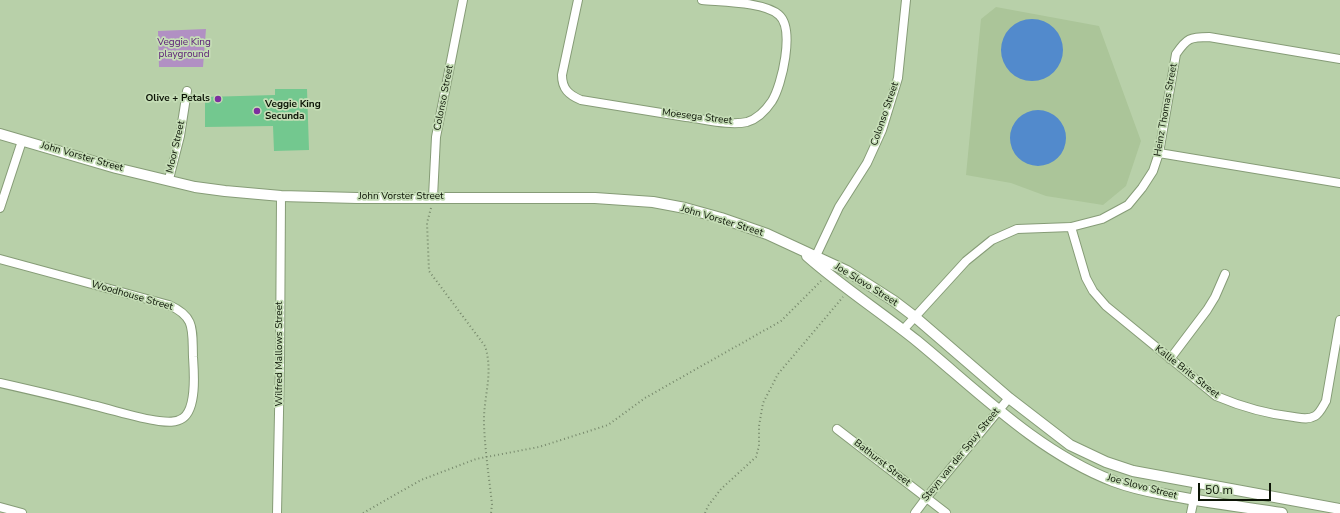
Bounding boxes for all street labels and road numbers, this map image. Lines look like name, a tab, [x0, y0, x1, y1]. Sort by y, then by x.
street label: Heinz Thomas Street	[1152, 63, 1180, 157]
street label: Colonso Street	[432, 64, 456, 132]
street label: Colonso Street	[869, 81, 901, 147]
street label: Moesega Street	[661, 107, 733, 127]
street label: Moor Street	[164, 120, 188, 174]
street label: John Vorster Street	[39, 140, 125, 174]
street label: John Vorster Street	[358, 191, 444, 203]
street label: John Vorster Street	[680, 203, 764, 239]
street label: Joe Slovo Street	[832, 261, 900, 309]
street label: Woodhouse Street	[90, 279, 174, 313]
street label: Wilfred Mallows Street	[274, 302, 286, 406]
street label: Kallie Brits Street	[1152, 343, 1222, 401]
street label: Steyn van der Spuy Street	[920, 406, 1002, 504]
street label: Bathurst Street	[851, 437, 913, 489]
street label: Joe Slovo Street	[1106, 472, 1178, 502]

